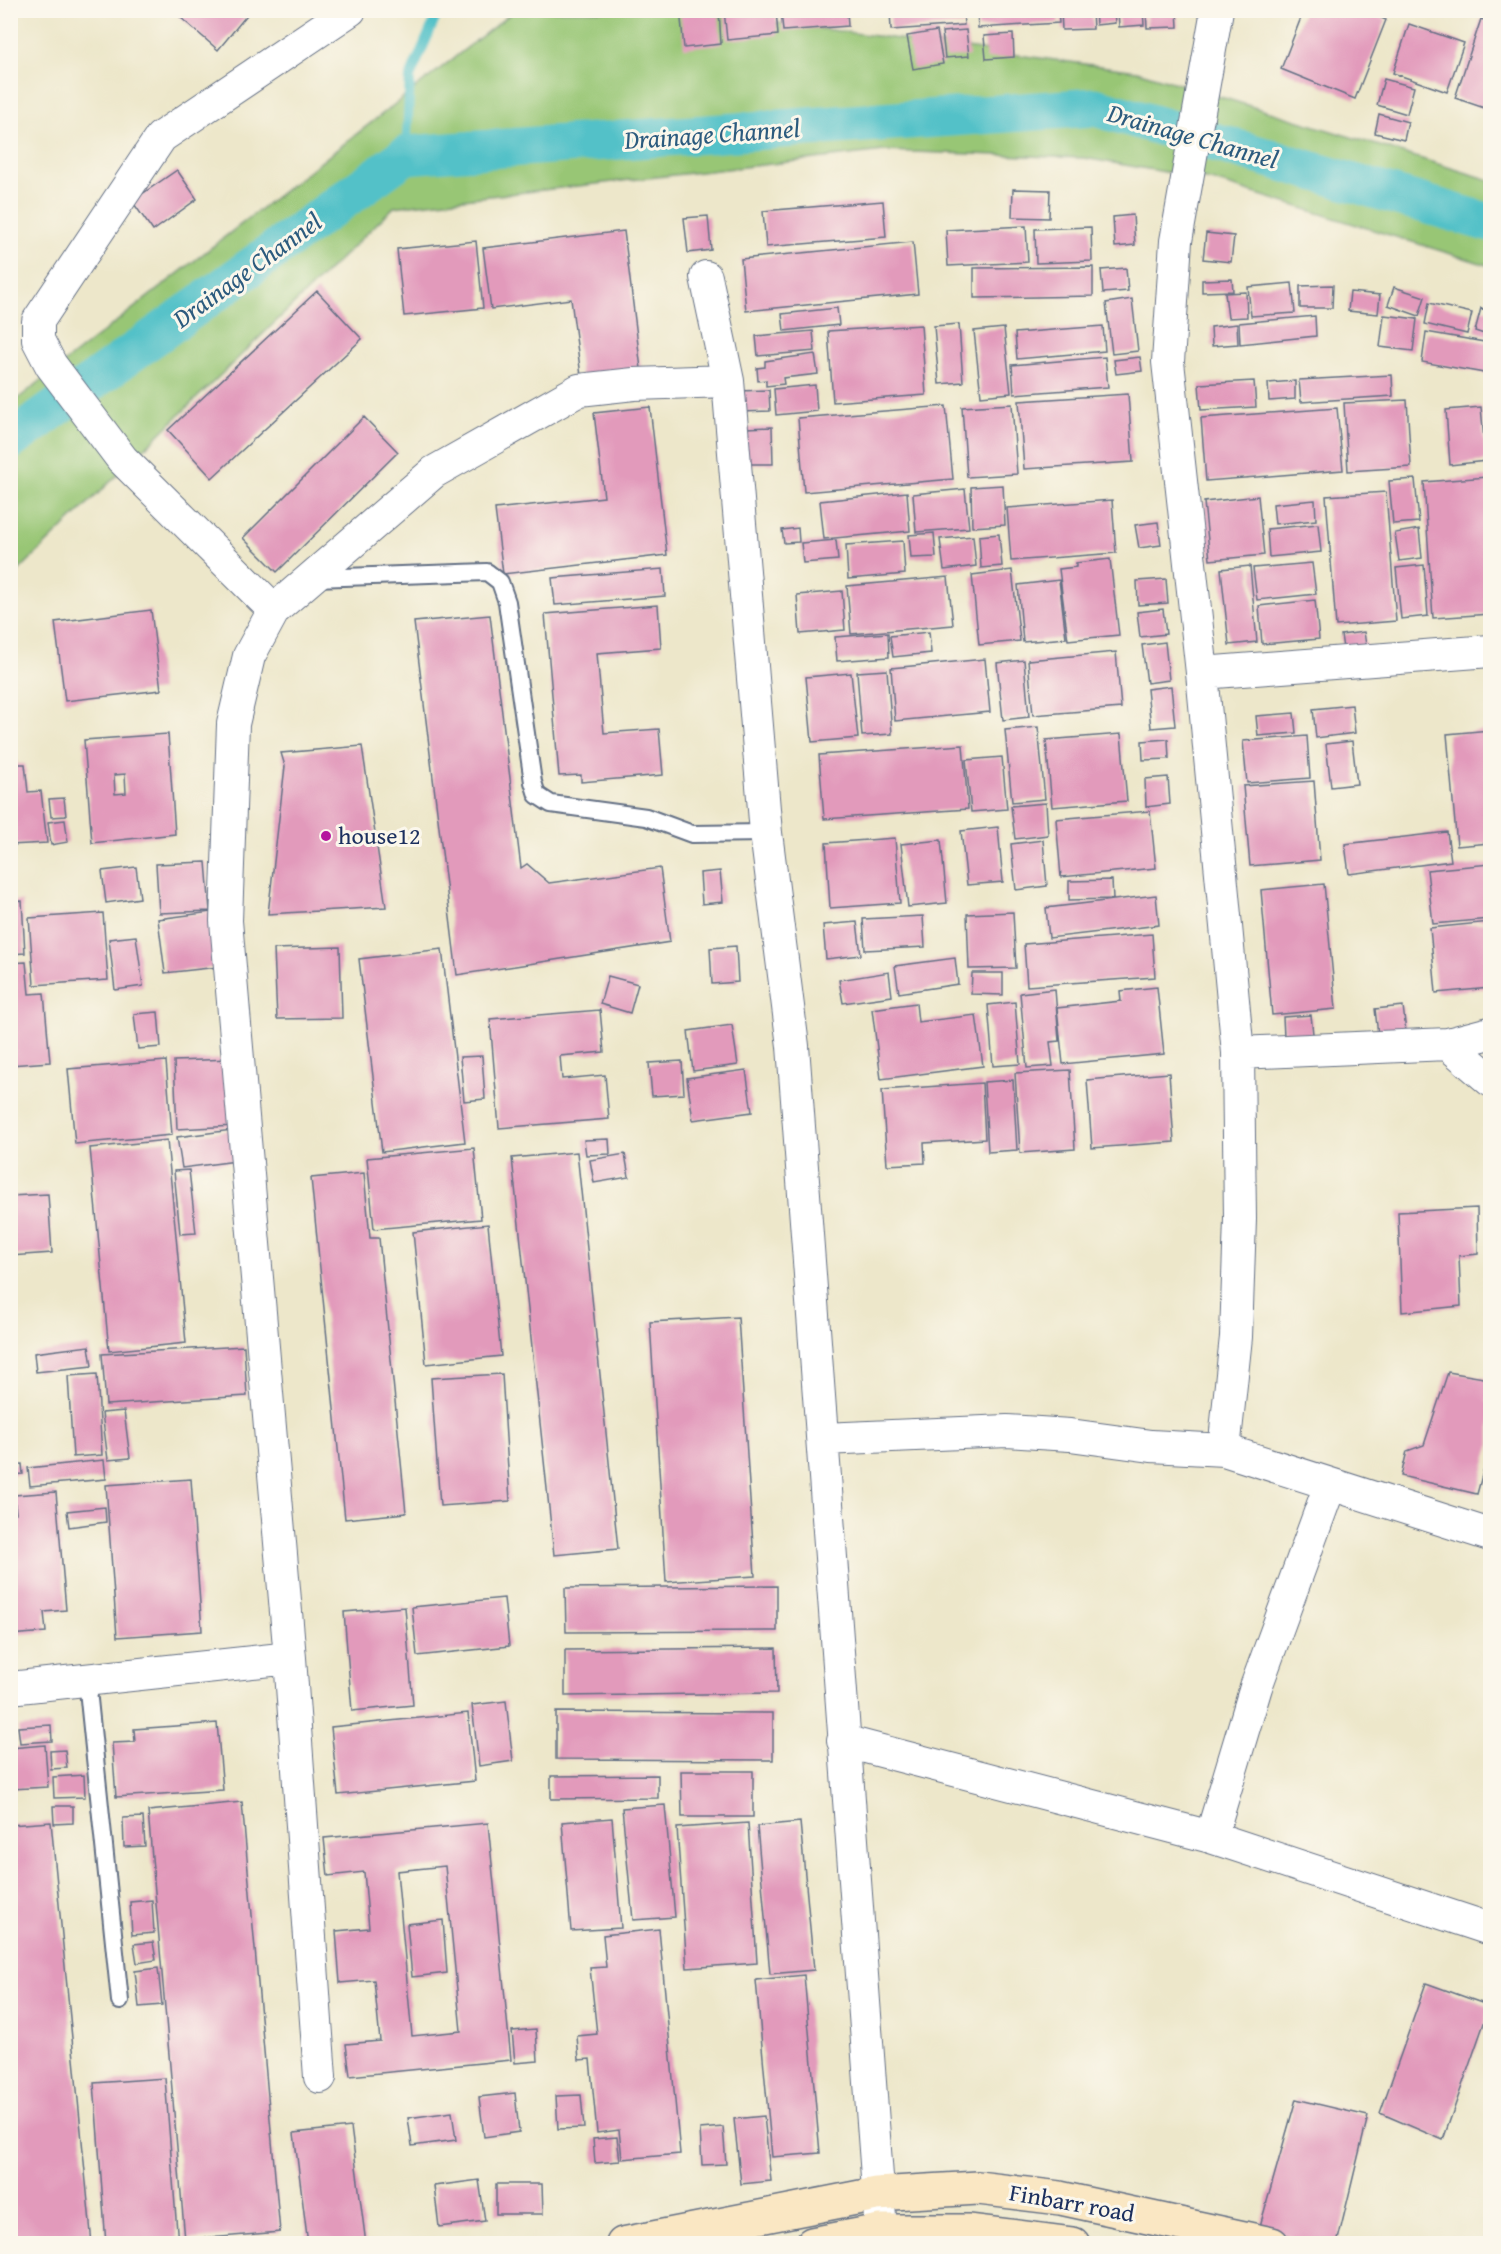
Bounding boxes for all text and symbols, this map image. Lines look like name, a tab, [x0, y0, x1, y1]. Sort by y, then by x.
water label: Drainage Channel	[1102, 92, 1283, 178]
water label: Drainage Channel	[622, 108, 801, 159]
water label: Drainage Channel	[163, 202, 329, 338]
place label: house12	[338, 818, 421, 853]
marker: house12	[319, 829, 333, 843]
street label: Finbarr road	[1007, 2174, 1138, 2231]

